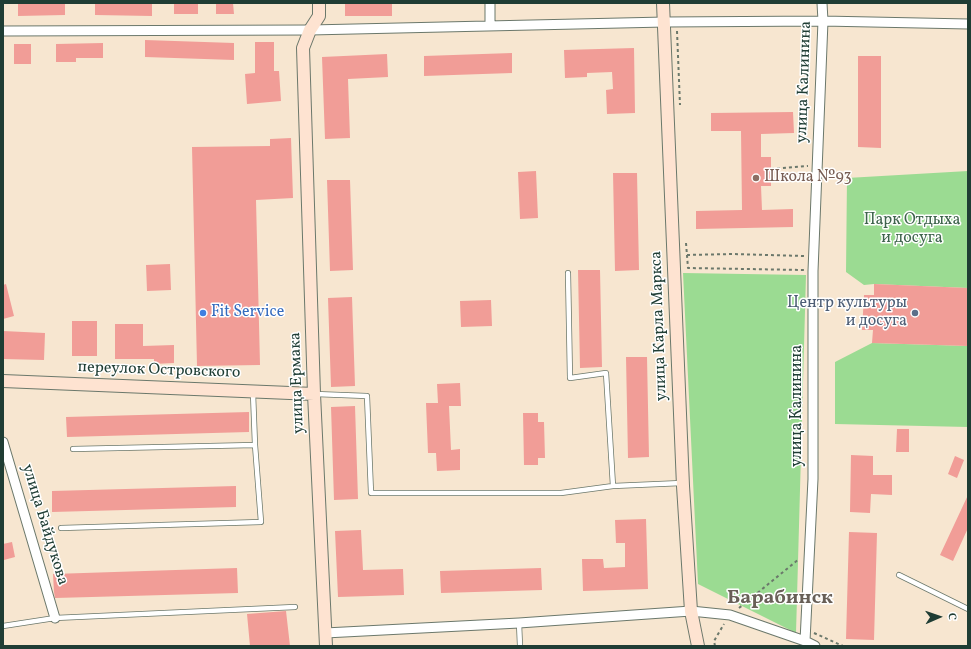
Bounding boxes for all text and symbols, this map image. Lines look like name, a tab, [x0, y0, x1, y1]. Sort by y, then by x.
street label: улица Калинина	[793, 21, 817, 143]
place label: Школа №93	[764, 168, 852, 188]
marker: Школа №93	[751, 173, 761, 183]
park label: Парк Отдыха и досуга	[864, 211, 960, 249]
street label: улица Карла Маркса	[648, 251, 672, 401]
place label: Центр культуры и досуга	[787, 294, 907, 332]
place label: Fit Service	[211, 303, 284, 323]
marker: Fit Service	[198, 308, 208, 318]
marker: Центр культуры и досуга	[910, 308, 920, 318]
street label: улица Ермака	[287, 332, 309, 434]
street label: улица Калинина	[788, 345, 808, 467]
street label: переулок Островского	[77, 359, 241, 383]
street label: улица Байдукова	[16, 462, 72, 588]
district label: Барабинск	[727, 587, 833, 611]
north arrow	[919, 597, 959, 637]
text: С	[944, 613, 959, 620]

